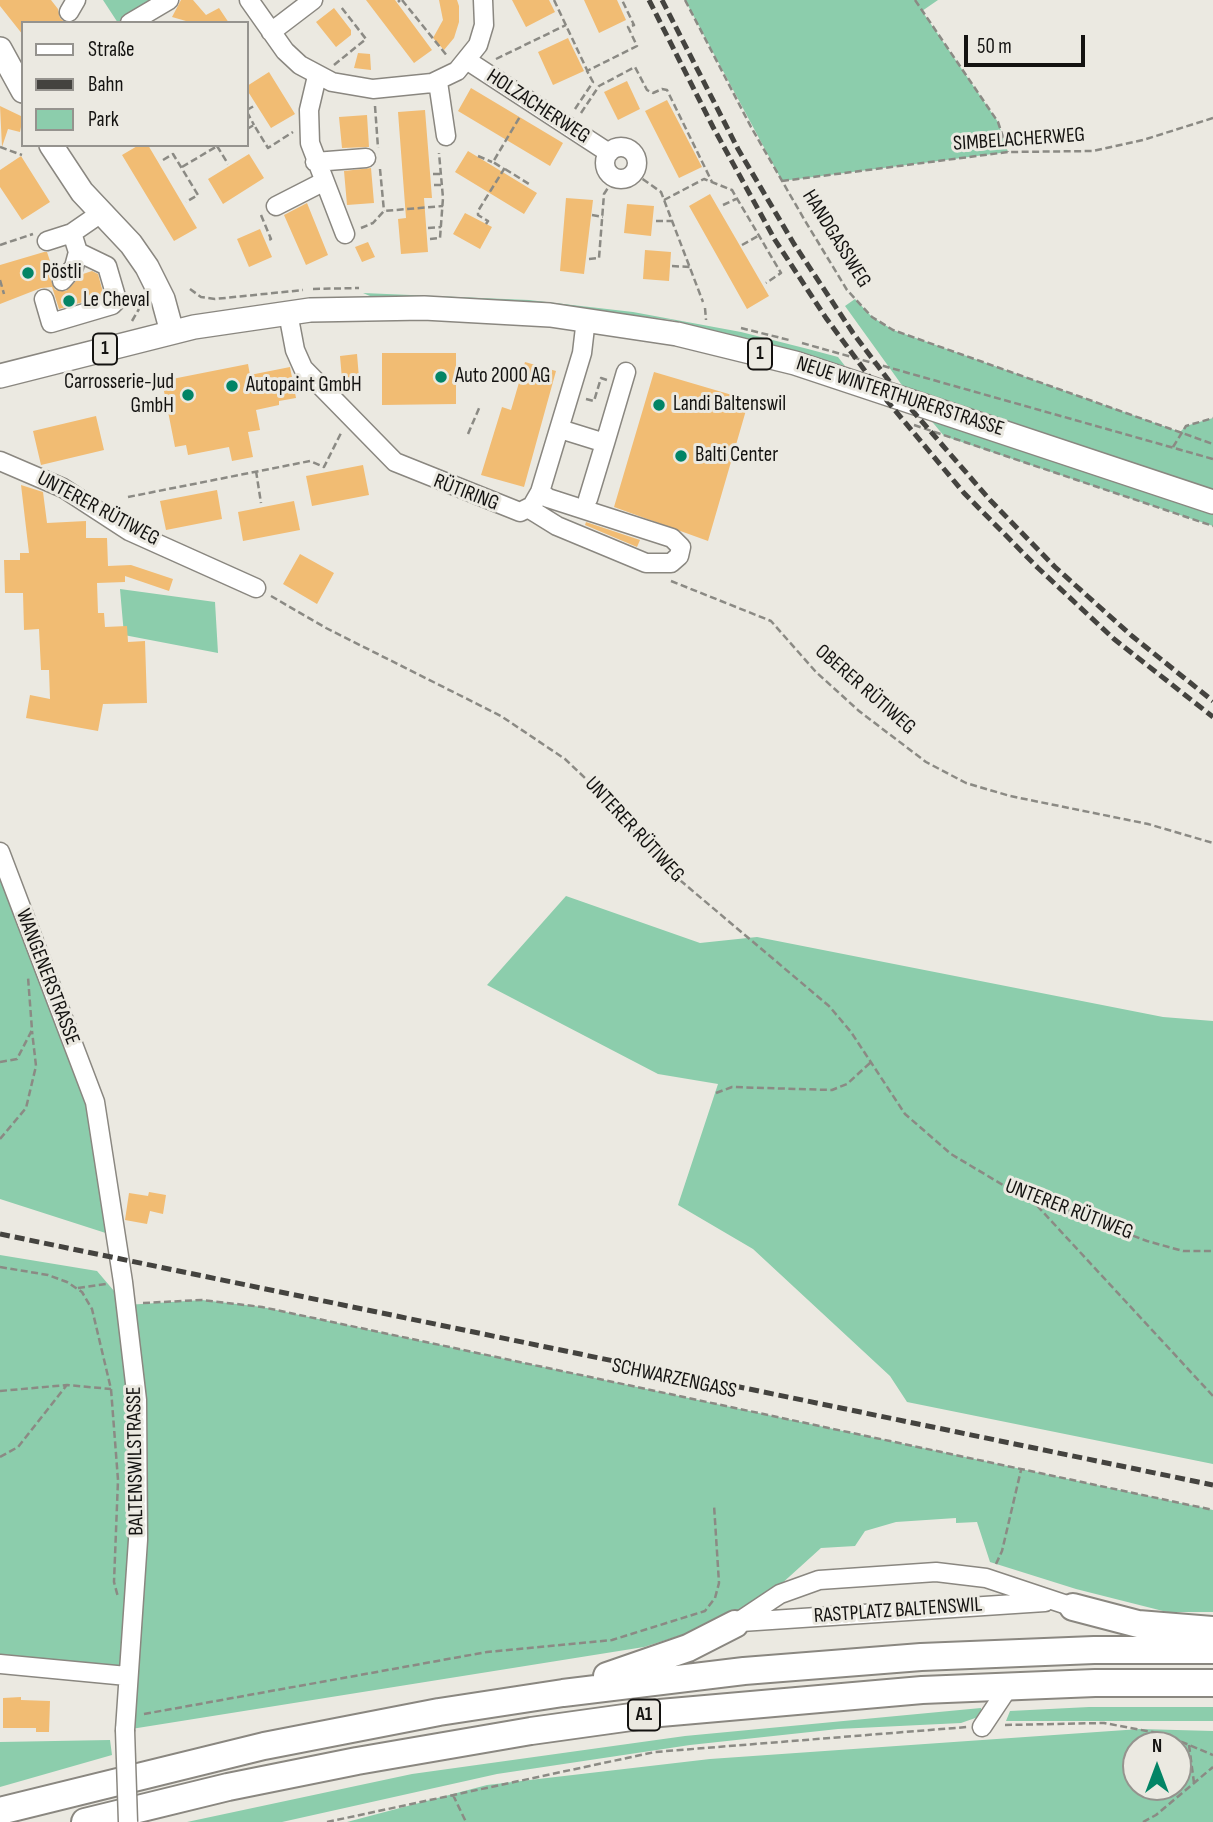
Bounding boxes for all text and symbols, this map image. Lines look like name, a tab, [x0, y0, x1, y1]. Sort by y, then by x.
legend	[21, 21, 248, 147]
scale bar	[968, 21, 1089, 65]
text: 50 m	[977, 34, 1012, 59]
text: Straße	[88, 37, 134, 62]
street label: HOLZACHERWEG	[482, 64, 594, 150]
text: Bahn	[88, 72, 123, 97]
text: Park	[88, 107, 119, 132]
street label: SIMBELACHERWEG	[952, 123, 1086, 157]
street label: HANDGASSWEG	[796, 186, 876, 292]
place label: Pöstli	[42, 260, 82, 286]
marker: Pöstli	[20, 265, 36, 281]
place label: Le Cheval	[83, 288, 150, 314]
marker: Le Cheval	[61, 293, 77, 309]
road number: 1	[93, 334, 117, 364]
road number: 1	[748, 338, 772, 370]
street label: NEUE WINTERTHURERSTRASSE	[793, 352, 1007, 442]
place label: Auto 2000 AG	[455, 364, 550, 390]
marker: Auto 2000 AG	[433, 369, 449, 385]
place label: Carrosserie-Jud GmbH	[64, 370, 174, 420]
place label: Autopaint GmbH	[246, 373, 362, 399]
marker: Autopaint GmbH	[224, 378, 240, 394]
marker: Carrosserie-Jud GmbH	[180, 387, 196, 403]
place label: Landi Baltenswil	[673, 392, 786, 418]
marker: Landi Baltenswil	[651, 397, 667, 413]
place label: Balti Center	[695, 443, 778, 469]
marker: Balti Center	[673, 448, 689, 464]
street label: UNTERER RÜTIWEG	[32, 466, 164, 552]
street label: RÜTIRING	[430, 469, 502, 517]
street label: OBERER RÜTIWEG	[810, 639, 920, 741]
street label: UNTERER RÜTIWEG	[579, 772, 689, 888]
street label: WANGENERSTRASSE	[10, 906, 84, 1048]
street label: UNTERER RÜTIWEG	[1001, 1174, 1137, 1246]
street label: SCHWARZENGASS	[609, 1353, 739, 1405]
street label: BALTENSWILSTRASSE	[122, 1386, 150, 1536]
street label: RASTPLATZ BALTENSWIL	[813, 1593, 983, 1629]
road number: A1	[628, 1700, 660, 1730]
north arrow	[1122, 1731, 1192, 1801]
text: N	[1152, 1735, 1162, 1758]

